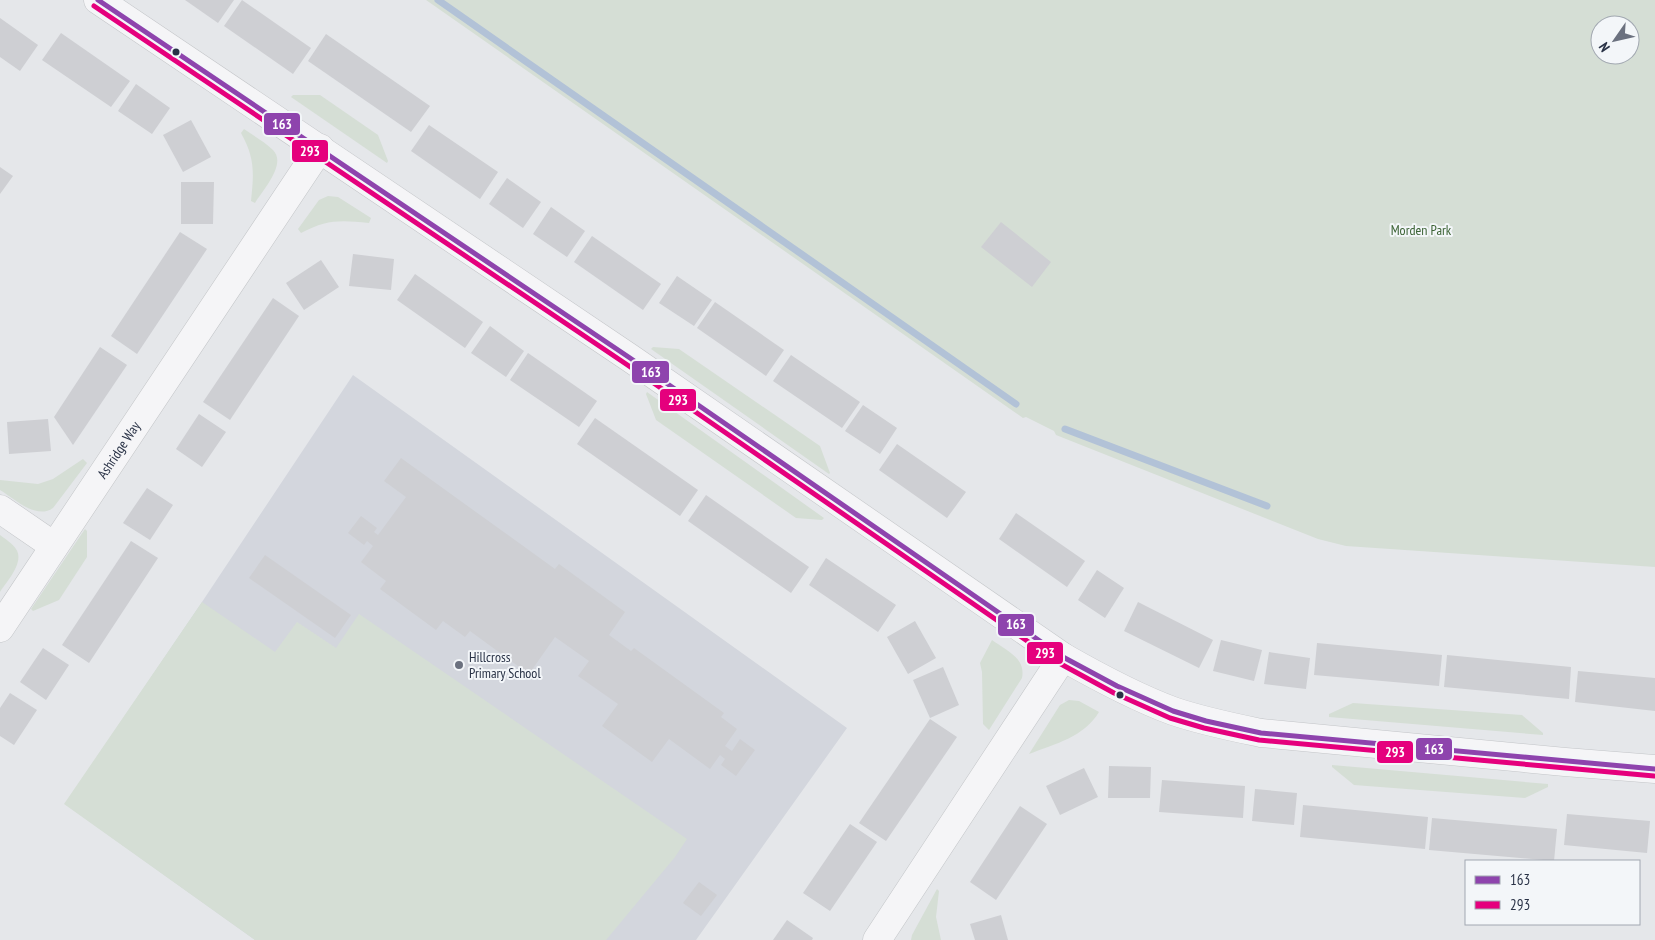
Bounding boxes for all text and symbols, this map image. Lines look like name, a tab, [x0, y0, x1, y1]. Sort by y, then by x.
north arrow	[1590, 15, 1640, 65]
text: N	[1595, 39, 1614, 55]
unlabelled marker	[171, 47, 181, 57]
line badge: 163	[263, 112, 301, 136]
text: 163	[272, 115, 292, 133]
line badge: 293	[291, 139, 329, 163]
text: 293	[300, 142, 320, 160]
park label: Morden Park	[1391, 221, 1452, 239]
line badge: 163	[631, 360, 670, 384]
text: 163	[641, 363, 661, 381]
line badge: 293	[659, 388, 697, 412]
text: 293	[668, 391, 688, 409]
street label: Ashridge Way	[93, 417, 145, 482]
line badge: 163	[997, 613, 1035, 637]
text: 163	[1006, 615, 1026, 633]
line badge: 293	[1026, 641, 1064, 665]
text: 293	[1035, 644, 1055, 662]
place label: Hillcross Primary School	[469, 648, 541, 682]
marker: Hillcross Primary School	[453, 659, 465, 671]
unlabelled marker	[1115, 690, 1125, 700]
line badge: 163	[1415, 737, 1453, 761]
line badge: 293	[1376, 740, 1414, 764]
text: 163	[1424, 740, 1444, 758]
text: 293	[1385, 743, 1405, 761]
legend	[1465, 860, 1640, 925]
text: 163	[1510, 870, 1530, 889]
text: 293	[1510, 895, 1530, 914]

